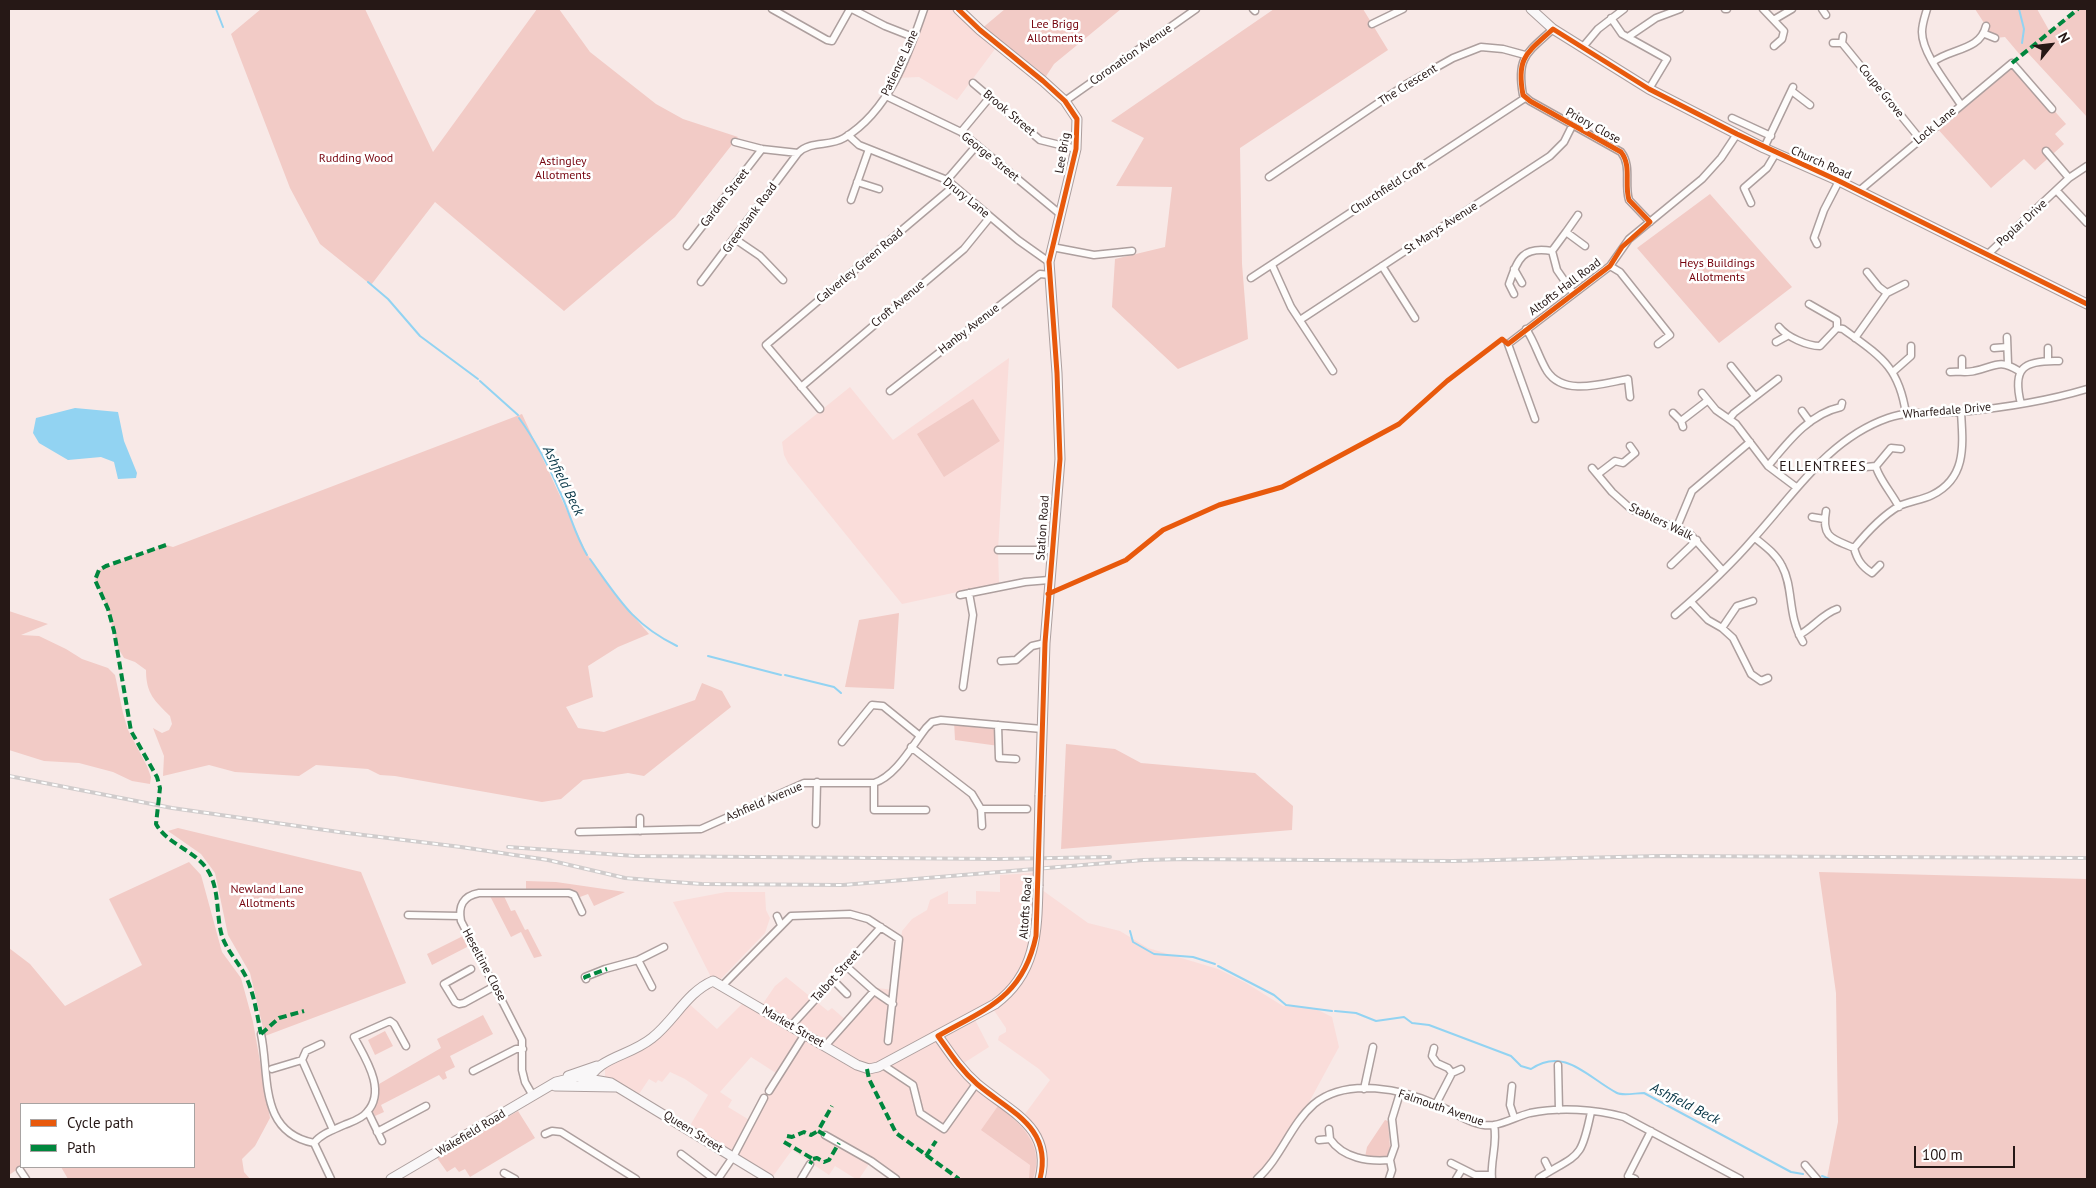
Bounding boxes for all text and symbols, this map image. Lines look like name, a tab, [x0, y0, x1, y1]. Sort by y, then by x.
park label: Lee Brigg Allotments	[1027, 18, 1083, 46]
north arrow	[2026, 20, 2076, 70]
street label: Coronation Avenue	[1087, 21, 1175, 89]
street label: Patience Lane	[878, 28, 922, 98]
text: N	[2054, 29, 2074, 46]
street label: The Crescent	[1376, 61, 1440, 109]
street label: Coupe Grove	[1855, 61, 1907, 121]
street label: Brook Street	[980, 87, 1038, 139]
street label: Lock Lane	[1911, 104, 1959, 148]
street label: Priory Close	[1563, 105, 1623, 147]
street label: George Street	[958, 129, 1022, 185]
street label: Lee Brig	[1052, 131, 1074, 175]
street label: Church Road	[1789, 143, 1853, 183]
park label: Rudding Wood	[319, 152, 393, 166]
park label: Astingley Allotments	[535, 155, 591, 183]
street label: Churchfield Croft	[1348, 158, 1428, 218]
street label: Garden Street	[698, 166, 752, 230]
street label: Drury Lane	[940, 175, 992, 221]
street label: Greenbank Road	[720, 180, 780, 256]
street label: Poplar Drive	[1994, 197, 2050, 249]
street label: St Marys Avenue	[1402, 199, 1480, 257]
street label: Calverley Green Road	[814, 226, 906, 306]
street label: Altofts Hall Road	[1526, 255, 1604, 319]
park label: Heys Buildings Allotments	[1679, 257, 1755, 285]
street label: Croft Avenue	[868, 277, 928, 331]
street label: Hanby Avenue	[936, 301, 1002, 357]
street label: Wharfedale Drive	[1902, 400, 1992, 422]
water label: Ashfield Beck	[539, 443, 587, 519]
district label: ELLENTREES	[1778, 459, 1868, 475]
street label: Station Road	[1034, 495, 1052, 561]
street label: Stablers Walk	[1627, 500, 1695, 544]
street label: Ashfield Avenue	[724, 779, 804, 825]
street label: Altofts Road	[1017, 877, 1035, 939]
park label: Newland Lane Allotments	[230, 883, 304, 911]
street label: Heseltine Close	[459, 926, 509, 1004]
street label: Talbot Street	[809, 947, 863, 1005]
street label: Market Street	[759, 1003, 827, 1051]
water label: Ashfield Beck	[1648, 1079, 1722, 1129]
street label: Falmouth Avenue	[1396, 1087, 1486, 1129]
legend	[20, 1103, 195, 1168]
street label: Wakefield Road	[434, 1107, 508, 1159]
street label: Queen Street	[661, 1108, 725, 1156]
text: Cycle path	[67, 1113, 133, 1132]
scale bar	[1916, 1136, 2017, 1168]
text: Path	[67, 1138, 96, 1157]
text: 100 m	[1922, 1145, 1963, 1164]

